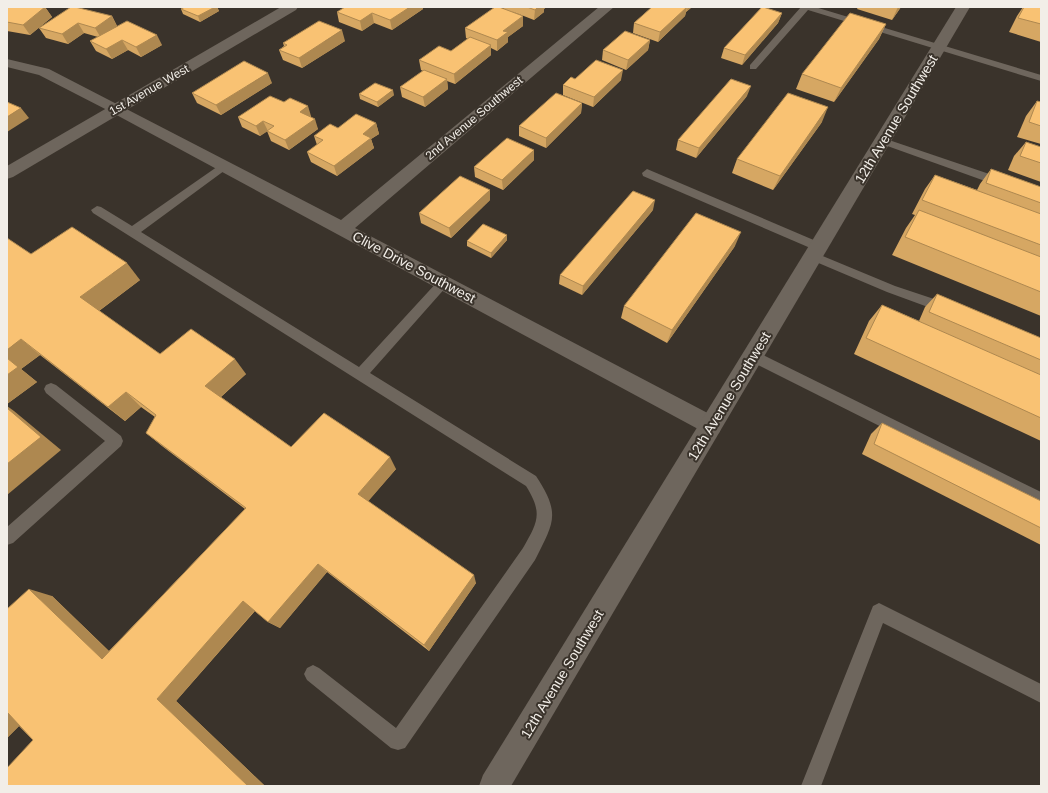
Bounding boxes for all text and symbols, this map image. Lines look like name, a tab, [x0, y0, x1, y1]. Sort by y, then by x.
street label: 12th Avenue Southwest	[851, 52, 941, 186]
street label: 1st Avenue West	[107, 61, 192, 118]
street label: 2nd Avenue Southwest	[423, 73, 526, 163]
street label: Clive Drive Southwest	[350, 228, 478, 306]
street label: 12th Avenue Southwest	[684, 329, 774, 463]
street label: 12th Avenue Southwest	[517, 607, 607, 741]

